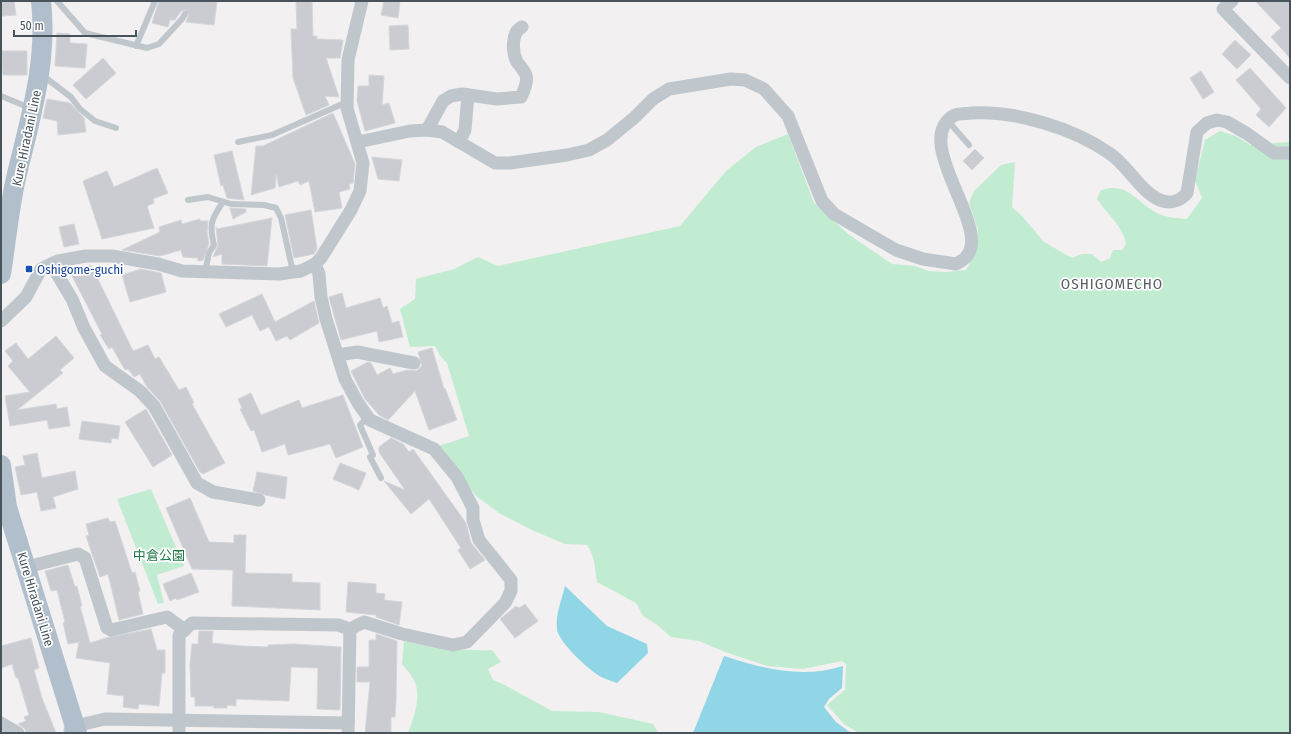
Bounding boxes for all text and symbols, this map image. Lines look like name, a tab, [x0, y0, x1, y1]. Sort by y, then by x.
scale bar	[14, 12, 136, 38]
text: 50 m	[20, 19, 44, 33]
street label: Kure Hiradani Line	[9, 89, 44, 187]
place label: Oshigome-guchi	[37, 262, 123, 277]
marker: Oshigome-guchi	[24, 264, 34, 274]
district label: OSHIGOMECHO	[1061, 275, 1163, 293]
park label: 中倉公園	[133, 548, 185, 563]
street label: Kure Hiradani Line	[14, 550, 57, 648]

